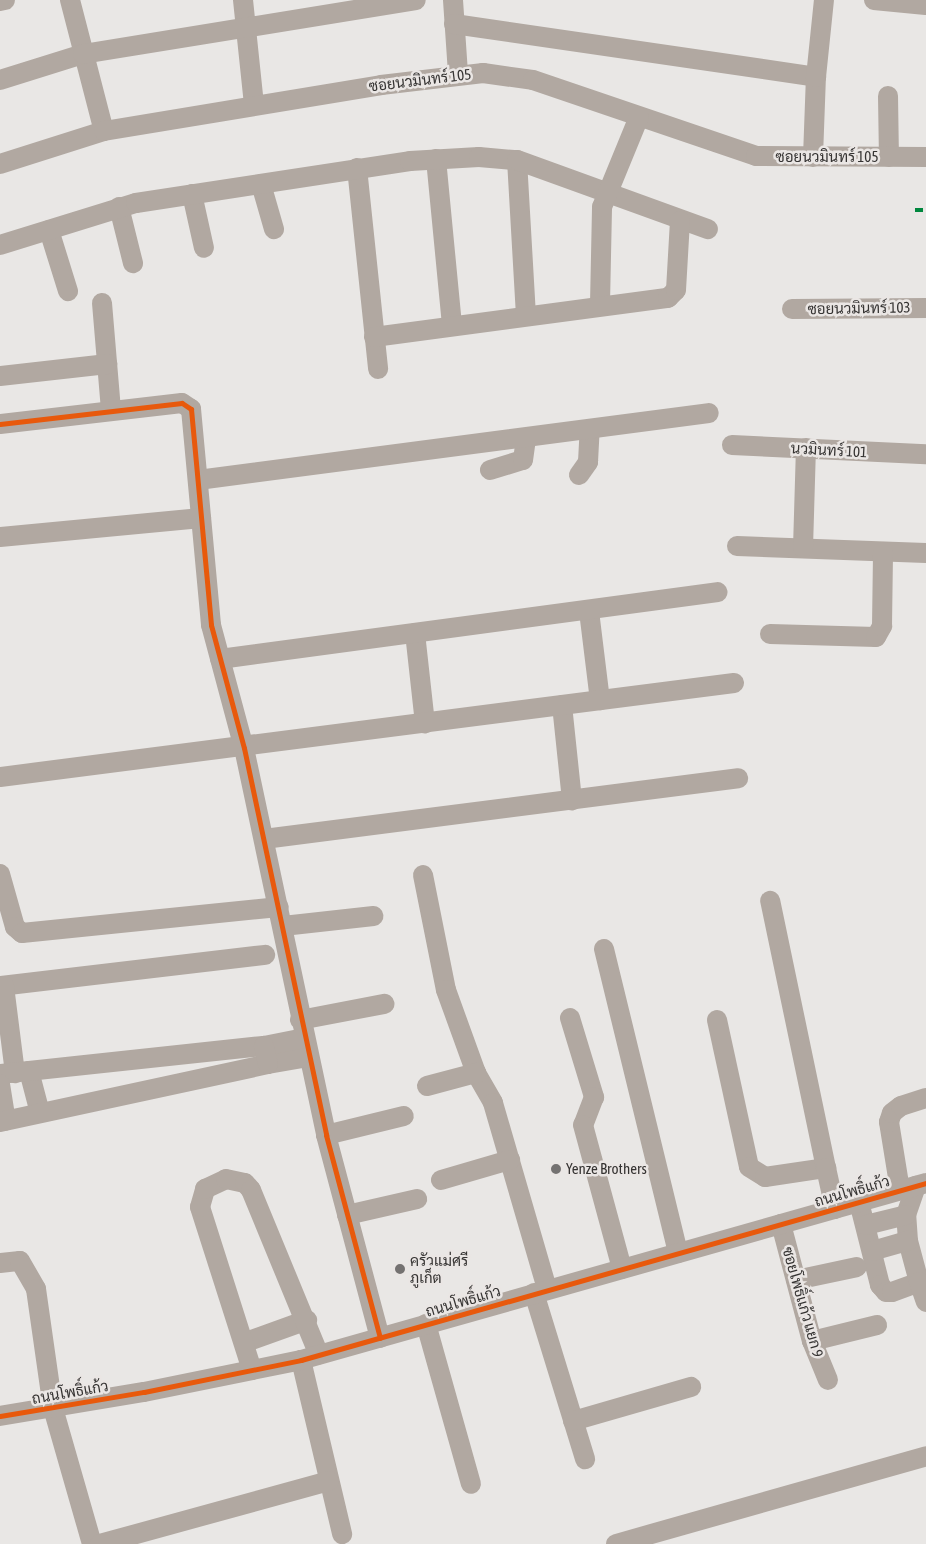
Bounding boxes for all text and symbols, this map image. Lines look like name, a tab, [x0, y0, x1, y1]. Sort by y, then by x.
street label: ซอยนวมินทร์ 105	[368, 65, 472, 95]
street label: ซอยนวมินทร์ 105	[776, 148, 878, 166]
street label: ซอยนวมินทร์ 103	[807, 298, 911, 318]
street label: นวมินทร์ 101	[790, 439, 868, 461]
place label: Yenze Brothers	[566, 1160, 647, 1178]
marker: Yenze Brothers	[550, 1163, 562, 1175]
street label: ถนนโพธิ์แก้ว	[812, 1172, 892, 1210]
street label: ซอยโพธิ์เเก้ว แยก 9	[779, 1245, 827, 1359]
place label: ครัวแม่ศรี ภูเก็ต	[410, 1251, 468, 1286]
marker: ครัวแม่ศรี ภูเก็ต	[394, 1263, 406, 1275]
street label: ถนนโพธิ์แก้ว	[423, 1282, 503, 1320]
street label: ถนนโพธิ์แก้ว	[30, 1376, 110, 1408]

